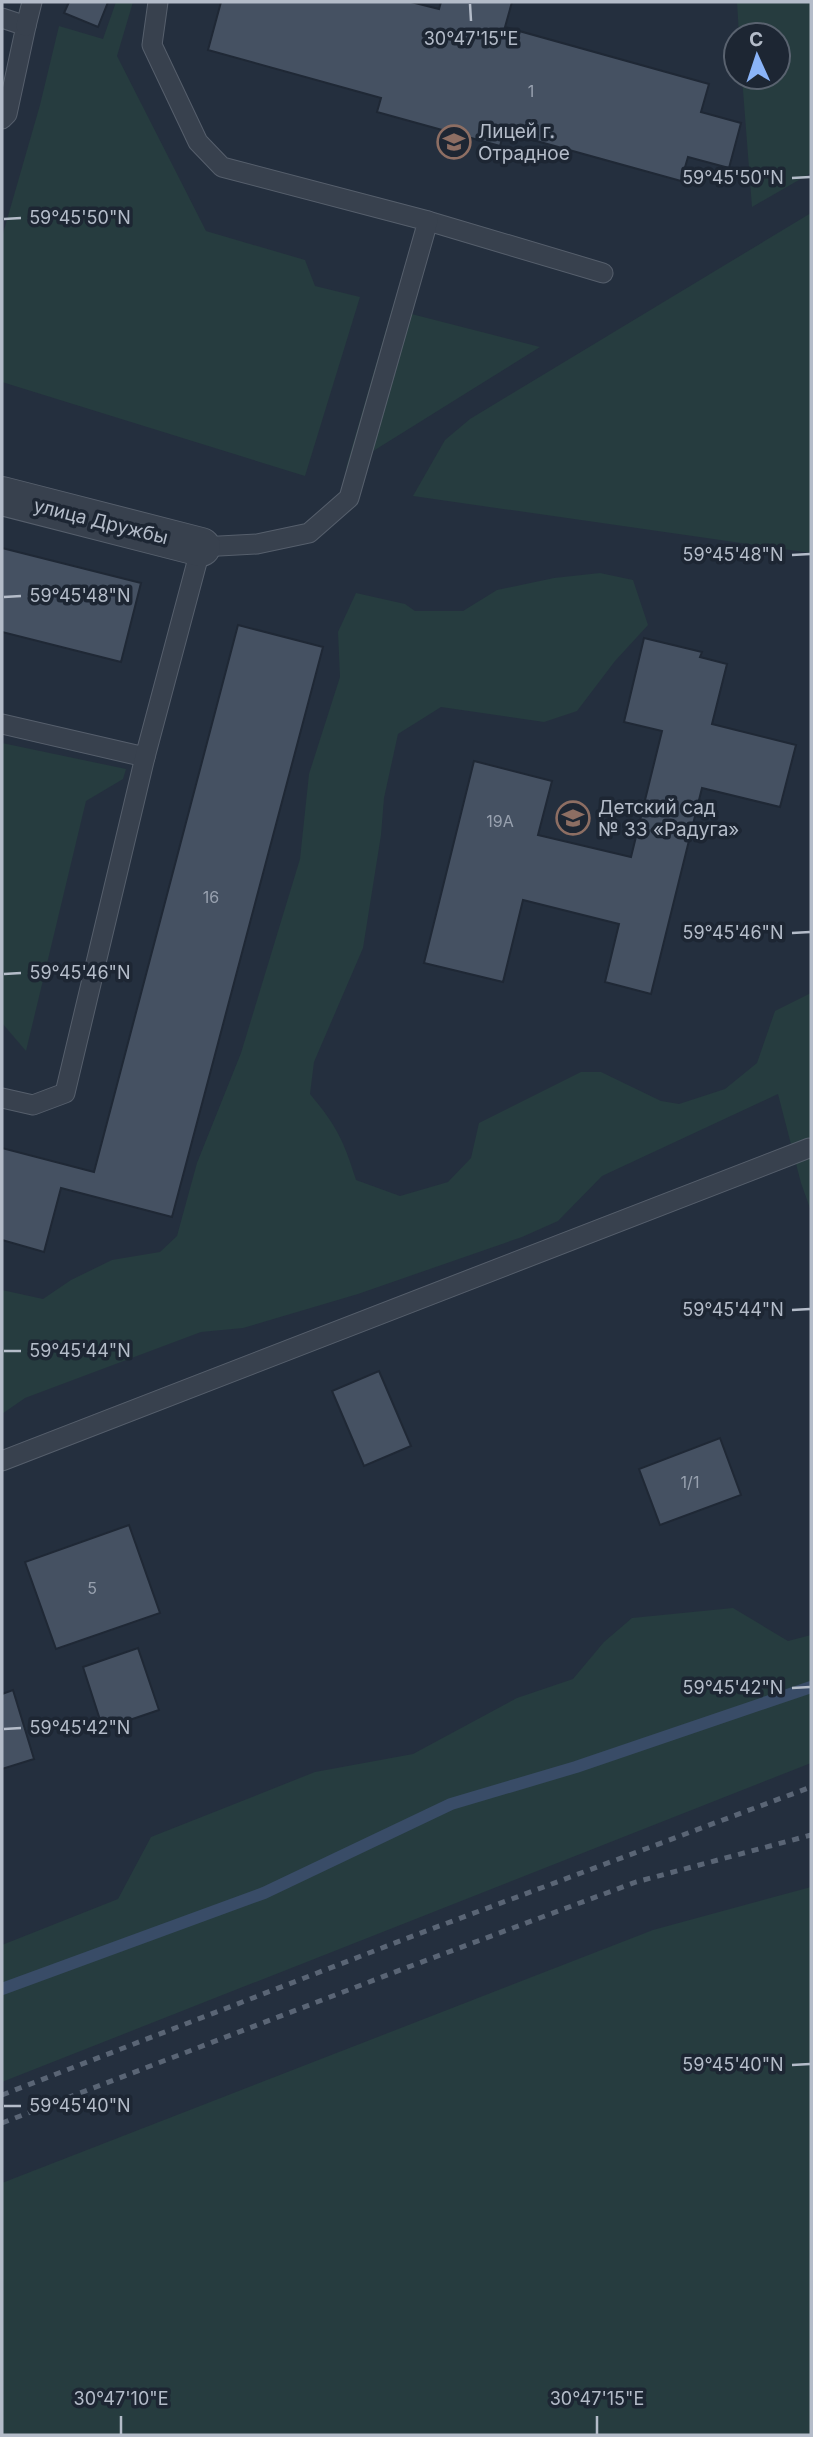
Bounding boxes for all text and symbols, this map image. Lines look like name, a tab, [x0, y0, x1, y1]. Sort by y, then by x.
north arrow	[722, 21, 792, 91]
text: 30°47'15"E	[424, 28, 518, 49]
text: С	[749, 28, 764, 51]
house number: 1	[528, 81, 534, 101]
place label: Лицей г. Отрадное	[478, 120, 570, 165]
school or university icon: Лицей г. Отрадное	[435, 123, 473, 161]
text: 59°45'50"N	[682, 167, 784, 188]
text: 59°45'50"N	[29, 207, 131, 228]
street label: улица Дружбы	[31, 494, 170, 549]
text: 59°45'48"N	[682, 544, 784, 565]
text: 59°45'48"N	[29, 585, 131, 606]
place label: Детский сад № 33 «Радуга»	[598, 796, 739, 841]
school or university icon: Детский сад № 33 «Радуга»	[554, 799, 592, 837]
house number: 19А	[486, 811, 514, 831]
house number: 16	[203, 887, 219, 907]
text: 59°45'46"N	[682, 922, 784, 943]
text: 59°45'46"N	[29, 962, 131, 983]
text: 59°45'44"N	[682, 1299, 784, 1320]
text: 59°45'44"N	[29, 1340, 131, 1361]
house number: 1/1	[681, 1472, 699, 1492]
house number: 5	[87, 1578, 97, 1598]
text: 59°45'42"N	[683, 1677, 783, 1698]
text: 59°45'42"N	[30, 1717, 130, 1738]
text: 59°45'40"N	[682, 2054, 784, 2075]
text: 59°45'40"N	[29, 2095, 131, 2116]
text: 30°47'10"E	[74, 2388, 168, 2409]
text: 30°47'15"E	[550, 2388, 644, 2409]

